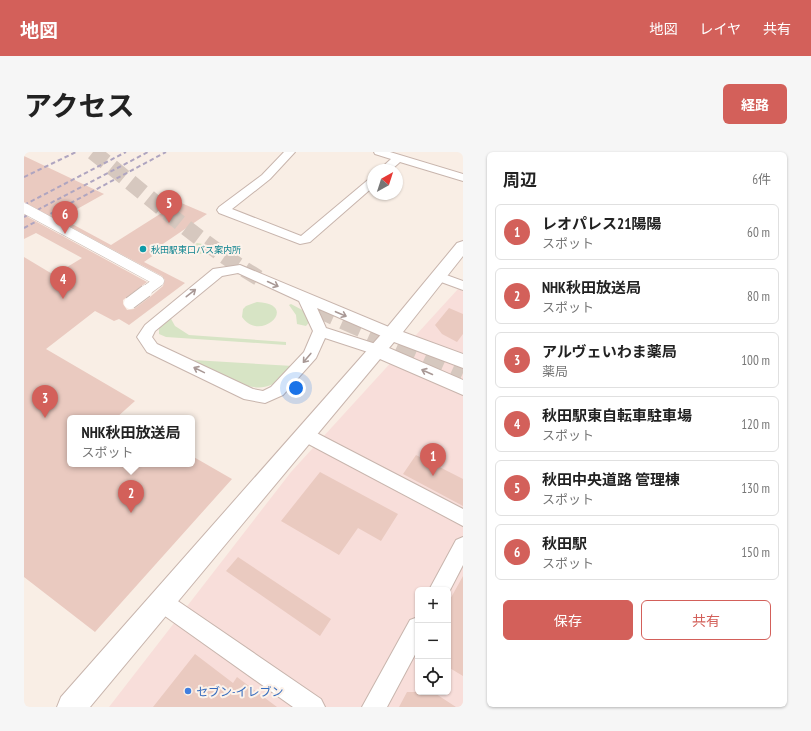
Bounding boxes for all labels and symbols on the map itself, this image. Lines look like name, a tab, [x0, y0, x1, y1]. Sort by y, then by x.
north arrow	[367, 164, 403, 200]
pin: 5	[156, 190, 182, 223]
pin: 6	[52, 201, 78, 234]
marker: 秋田駅東口バス案内所	[138, 244, 148, 254]
place label: 秋田駅東口バス案内所	[151, 244, 241, 255]
pin: 4	[50, 266, 76, 299]
one-way arrow	[266, 280, 278, 288]
one-way arrow	[185, 289, 196, 298]
one-way arrow	[334, 310, 346, 318]
one-way arrow	[302, 353, 311, 364]
one-way arrow	[193, 366, 205, 374]
one-way arrow	[422, 368, 434, 376]
your location	[286, 378, 306, 398]
pin: 3	[32, 385, 58, 418]
pin: 1	[420, 443, 446, 476]
pin: 2	[118, 480, 144, 513]
place label: セブン-イレブン	[196, 684, 284, 699]
marker: セブン-イレブン	[183, 686, 193, 696]

